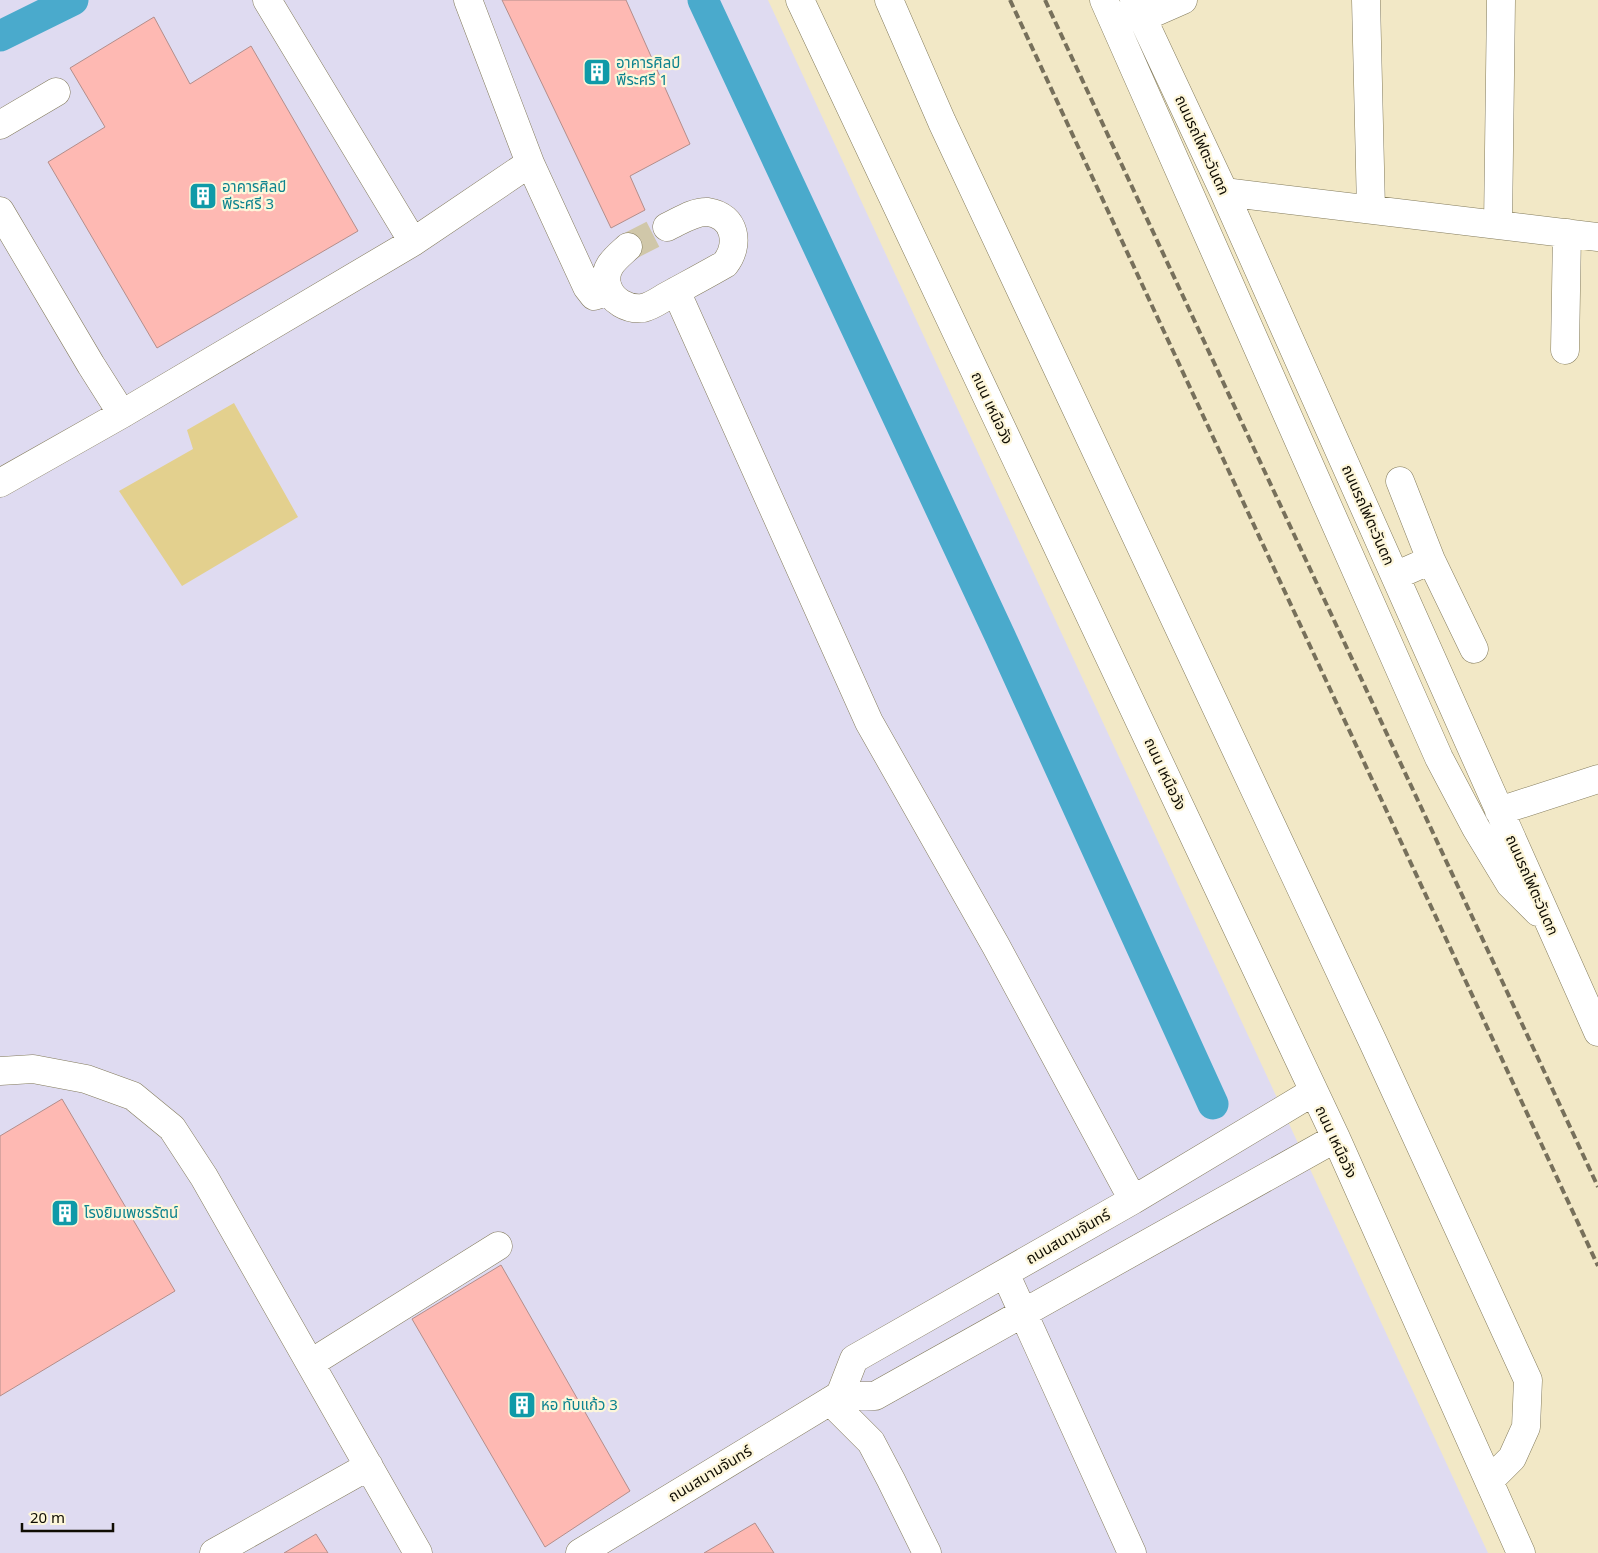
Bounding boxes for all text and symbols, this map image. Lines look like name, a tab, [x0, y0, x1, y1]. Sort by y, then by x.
place label: อาคารศิลป์ พีระศรี 1	[616, 52, 680, 89]
building icon: อาคารศิลป์ พีระศรี 1	[582, 57, 612, 87]
street label: ถนนรถไฟตะวันตก	[1171, 91, 1235, 198]
place label: อาคารศิลป์ พีระศรี 3	[222, 176, 286, 213]
building icon: อาคารศิลป์ พีระศรี 3	[188, 181, 218, 211]
street label: ถนน เหนือวัง	[967, 368, 1018, 447]
street label: ถนนรถไฟตะวันตก	[1338, 461, 1400, 568]
street label: ถนน เหนือวัง	[1140, 734, 1191, 813]
street label: ถนนรถไฟตะวันตก	[1502, 831, 1564, 938]
street label: ถนน เหนือวัง	[1311, 1102, 1362, 1181]
building icon: โรงยิมเพชรรัตน์	[50, 1198, 80, 1228]
place label: โรงยิมเพชรรัตน์	[84, 1202, 178, 1222]
street label: ถนนสนามจันทร์	[1022, 1204, 1114, 1268]
building icon: หอ ทับแก้ว 3	[507, 1390, 537, 1420]
place label: หอ ทับแก้ว 3	[541, 1394, 618, 1414]
street label: ถนนสนามจันทร์	[664, 1440, 756, 1506]
scale bar	[22, 1500, 114, 1532]
text: 20 m	[30, 1507, 65, 1527]

